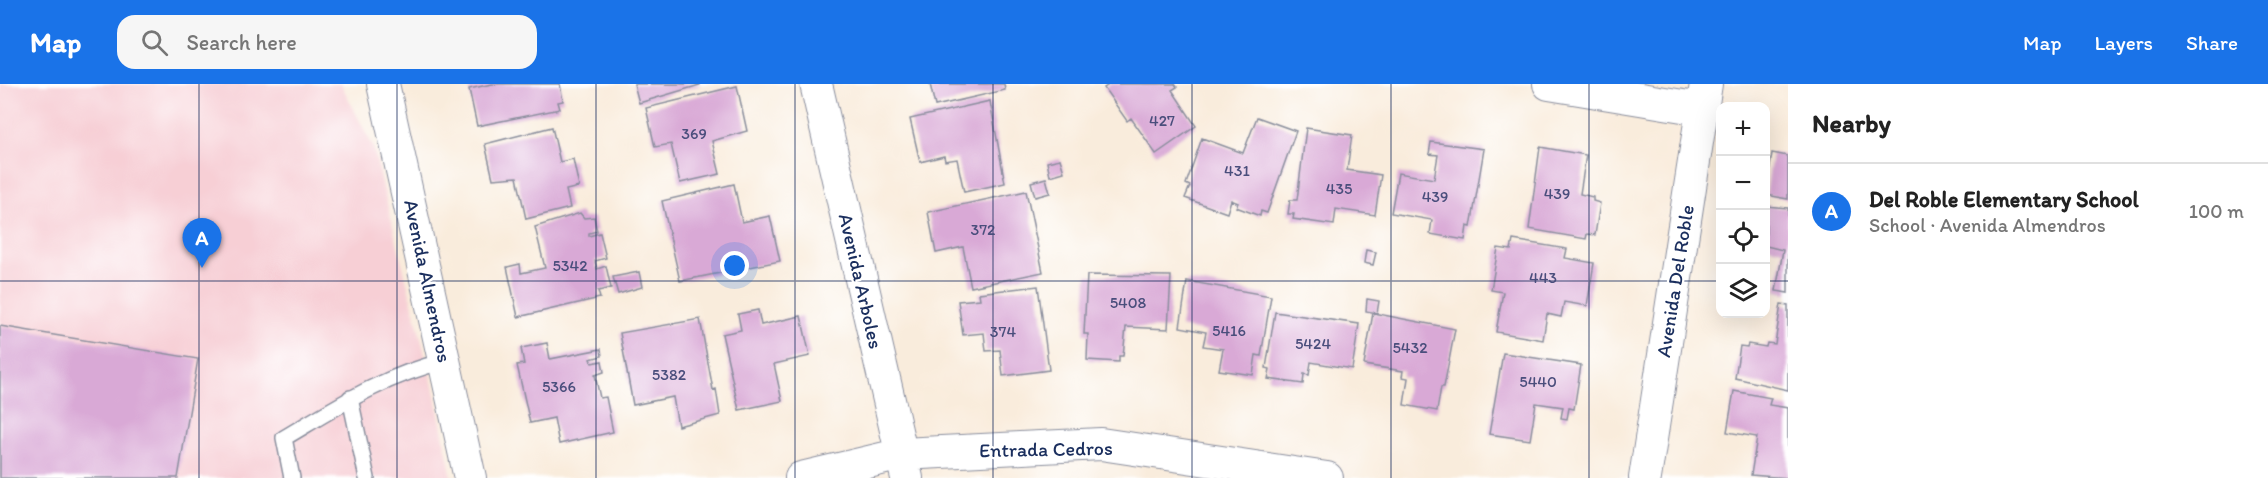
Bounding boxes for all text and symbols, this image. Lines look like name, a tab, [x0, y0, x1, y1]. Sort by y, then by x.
search box	[117, 15, 537, 69]
text: Map	[30, 25, 81, 59]
icon: search	[138, 26, 171, 59]
text: Search here	[186, 29, 297, 56]
text: Map	[2023, 30, 2062, 55]
text: Layers	[2095, 30, 2153, 55]
text: Share	[2186, 30, 2238, 55]
map controls	[1716, 102, 1770, 318]
button: +	[1716, 102, 1770, 156]
text: Nearby	[1812, 107, 1891, 139]
house number: 427	[1149, 111, 1175, 130]
house number: 369	[681, 124, 707, 143]
button: −	[1716, 156, 1770, 210]
house number: 431	[1224, 161, 1250, 180]
house number: 435	[1326, 179, 1352, 198]
house number: 439	[1544, 184, 1570, 203]
text: Del Roble Elementary School	[1869, 186, 2139, 213]
house number: 439	[1422, 187, 1448, 206]
street label: Avenida Almendros	[399, 197, 457, 365]
text: A	[1825, 199, 1838, 223]
text: 100 m	[2189, 199, 2244, 223]
street label: Avenida Del Roble	[1651, 203, 1699, 359]
button: locate	[1716, 210, 1770, 264]
street label: Avenida Arboles	[834, 211, 888, 351]
text: School · Avenida Almendros	[1869, 213, 2106, 237]
pin: A	[182, 218, 222, 268]
house number: 372	[970, 220, 996, 239]
your location	[720, 251, 749, 280]
house number: 5342	[552, 256, 588, 275]
button: layers	[1716, 264, 1770, 318]
house number: 443	[1529, 268, 1557, 287]
house number: 5408	[1110, 293, 1147, 312]
house number: 5416	[1212, 321, 1246, 340]
house number: 374	[990, 322, 1017, 341]
house number: 5424	[1295, 334, 1331, 353]
house number: 5432	[1392, 338, 1428, 357]
house number: 5382	[652, 365, 687, 384]
house number: 5440	[1519, 372, 1557, 391]
house number: 5366	[542, 377, 576, 396]
street label: Entrada Cedros	[979, 436, 1113, 462]

